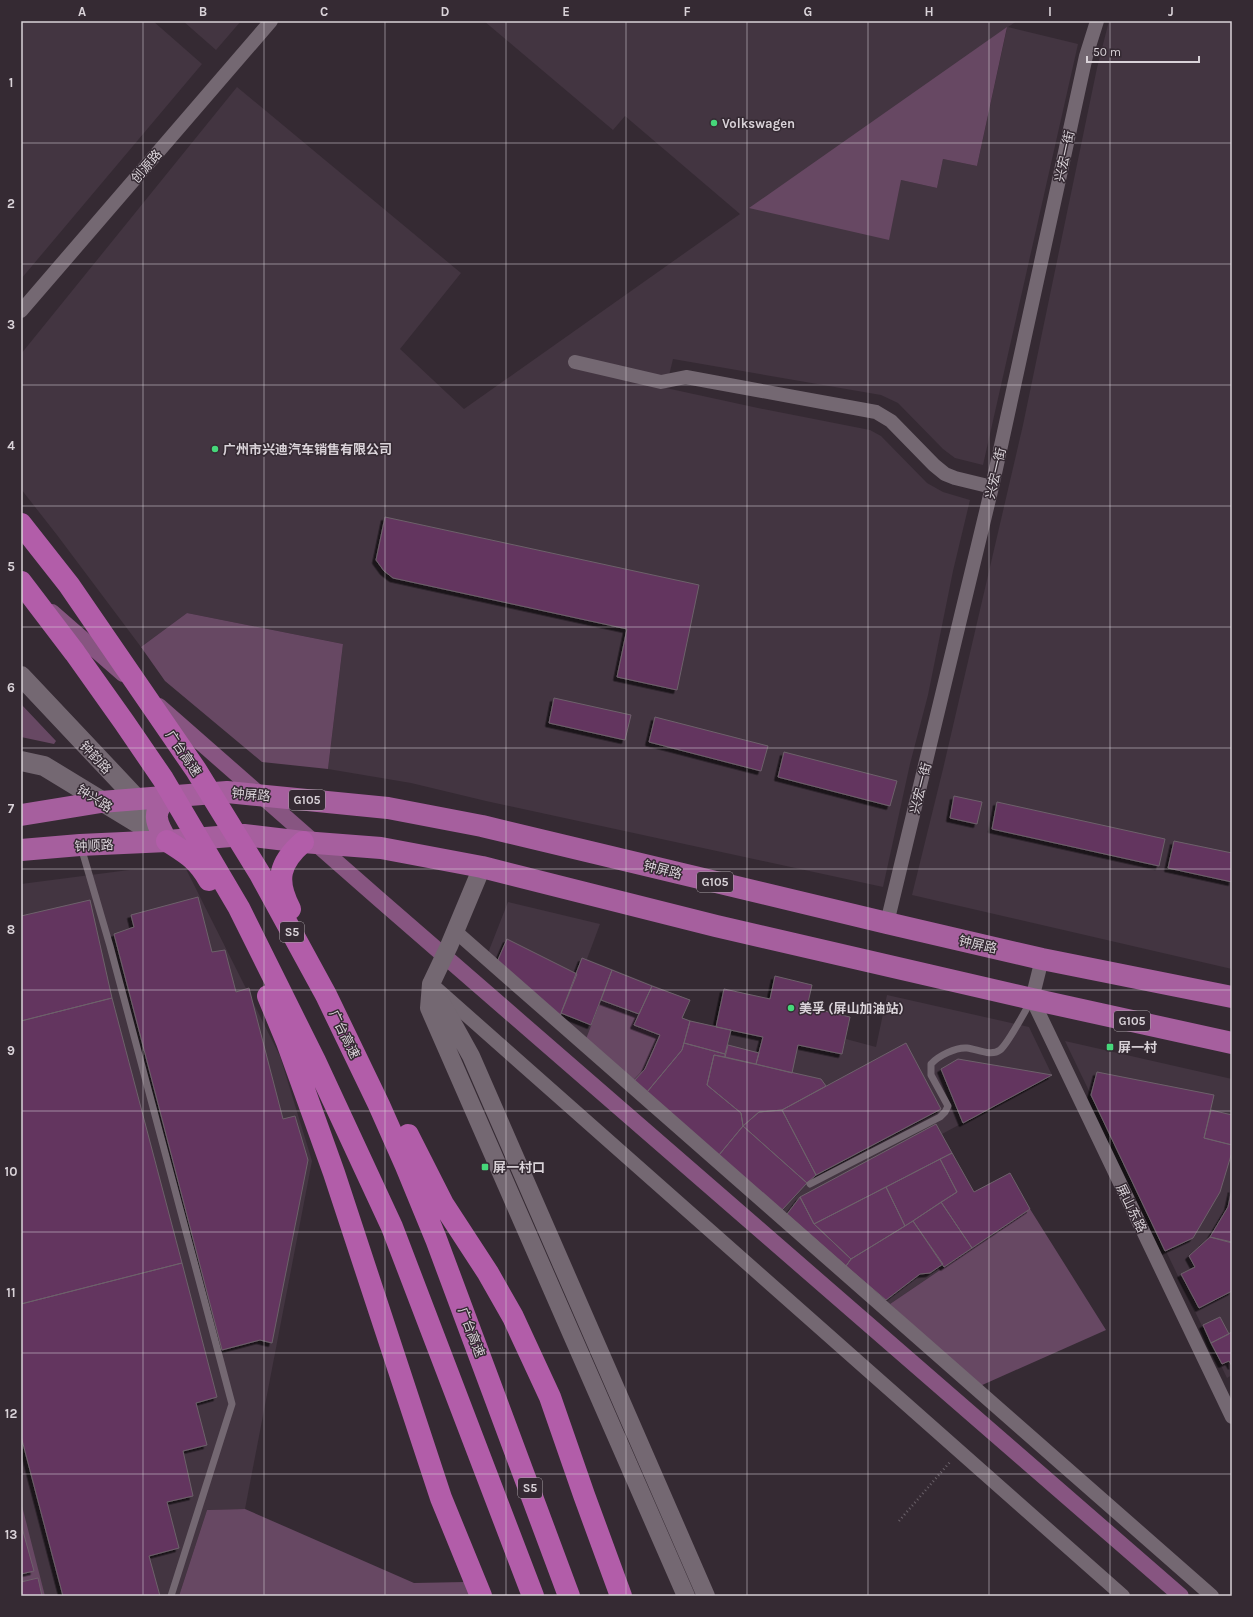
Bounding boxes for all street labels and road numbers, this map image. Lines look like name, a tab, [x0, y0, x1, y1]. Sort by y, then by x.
street label: 兴宏一街	[1052, 129, 1077, 183]
street label: 创源路	[128, 147, 165, 186]
street label: 兴宏一街	[982, 446, 1009, 500]
street label: 广台高速	[163, 728, 204, 779]
street label: 钟韵路	[77, 738, 114, 777]
street label: 兴宏一街	[907, 761, 934, 815]
street label: 钟兴路	[74, 782, 115, 815]
street label: 钟屏路	[231, 785, 271, 804]
road number: G105	[289, 790, 325, 810]
street label: 钟顺路	[74, 837, 114, 854]
street label: 钟屏路	[642, 857, 684, 881]
road number: G105	[697, 872, 733, 892]
road number: S5	[280, 922, 304, 942]
street label: 钟屏路	[957, 933, 999, 956]
street label: 广台高速	[326, 1008, 363, 1061]
road number: G105	[1114, 1011, 1150, 1031]
street label: 屏山东路	[1113, 1182, 1150, 1235]
street label: 广台高速	[455, 1305, 488, 1359]
road number: S5	[518, 1478, 542, 1498]

